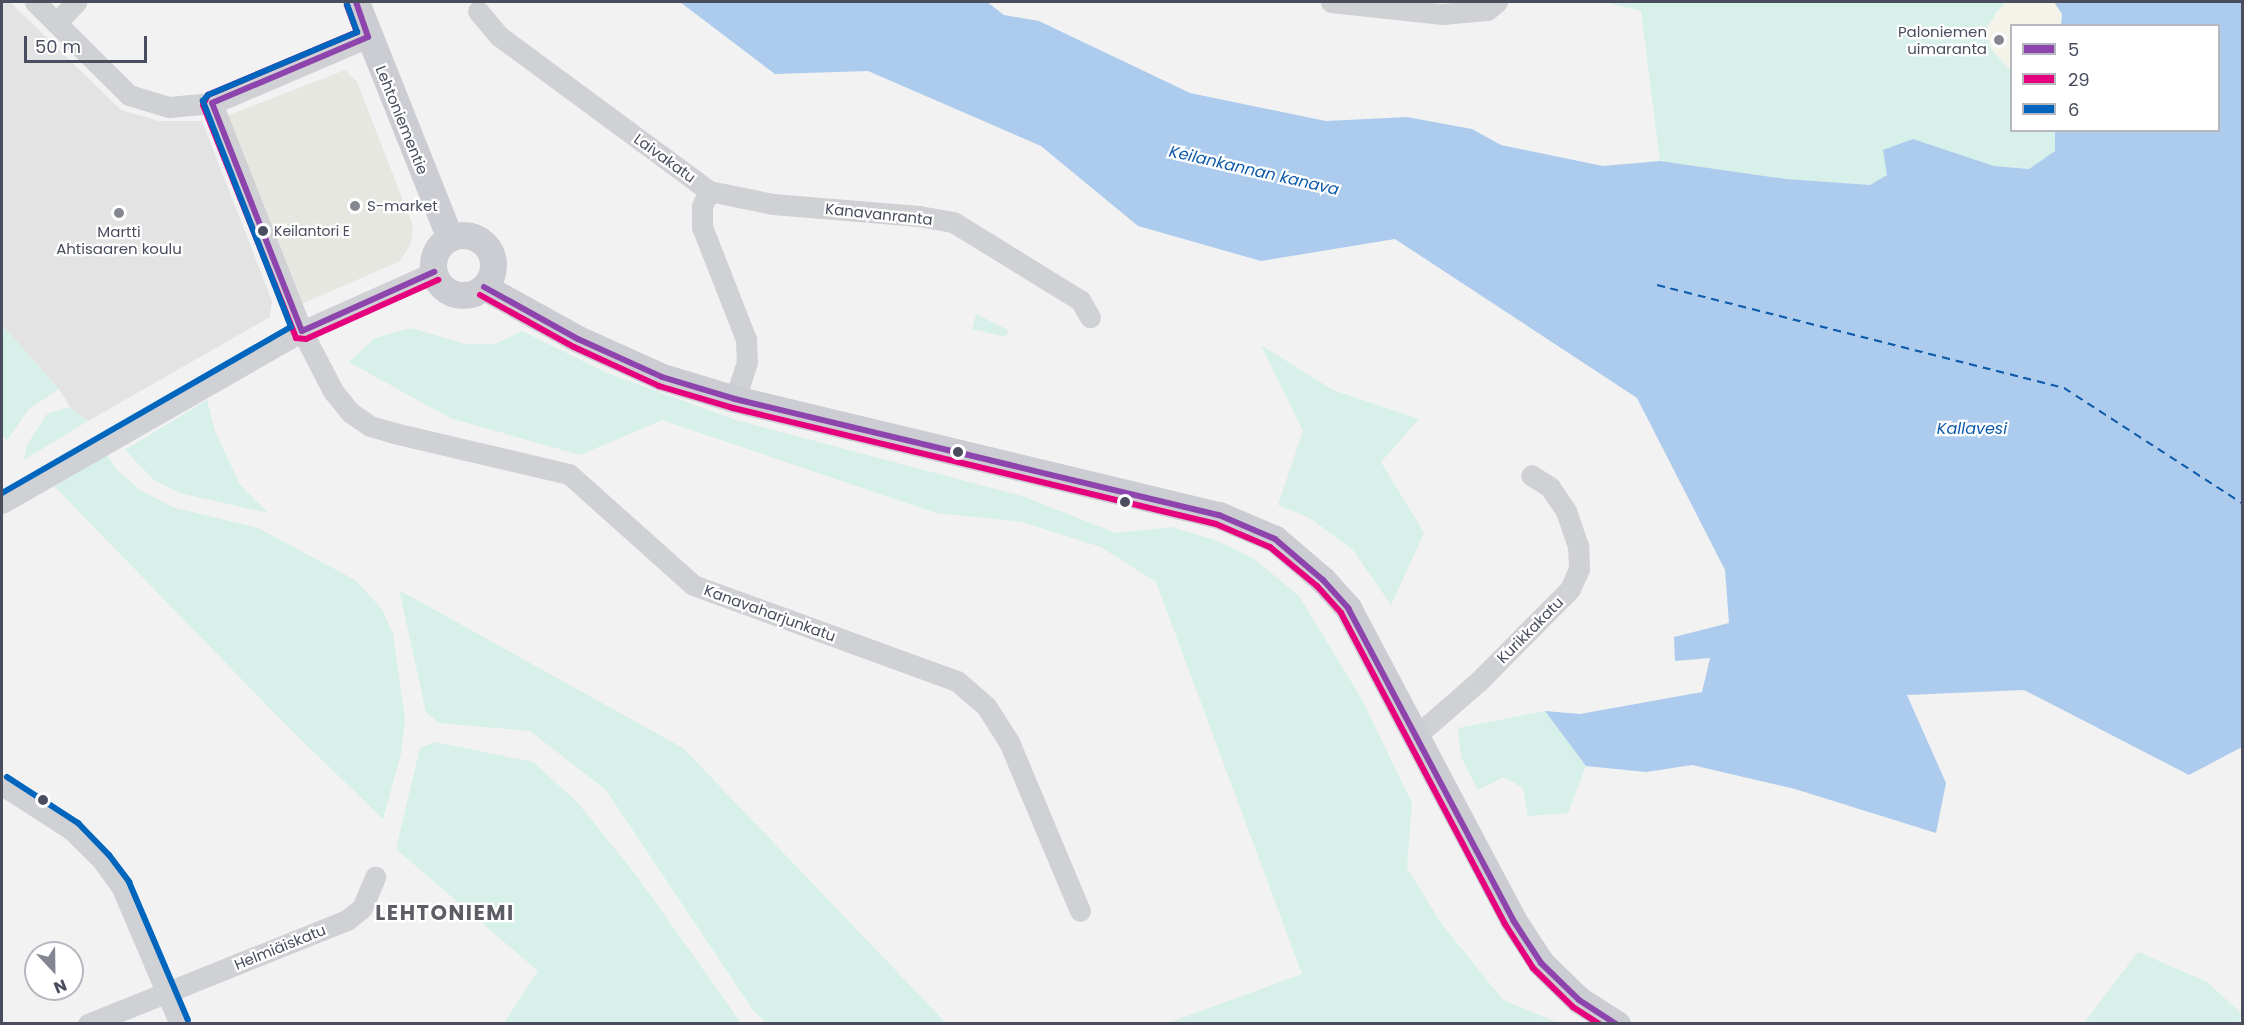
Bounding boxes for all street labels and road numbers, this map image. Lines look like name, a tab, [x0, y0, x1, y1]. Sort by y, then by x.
street label: Lehtoniementie	[372, 63, 432, 177]
street label: Laivakatu	[631, 130, 699, 186]
street label: Kanavanranta	[824, 199, 934, 229]
street label: Kanavaharjunkatu	[702, 581, 838, 645]
street label: Kurikkakatu	[1493, 593, 1567, 667]
street label: Helmiäiskatu	[232, 920, 328, 974]

